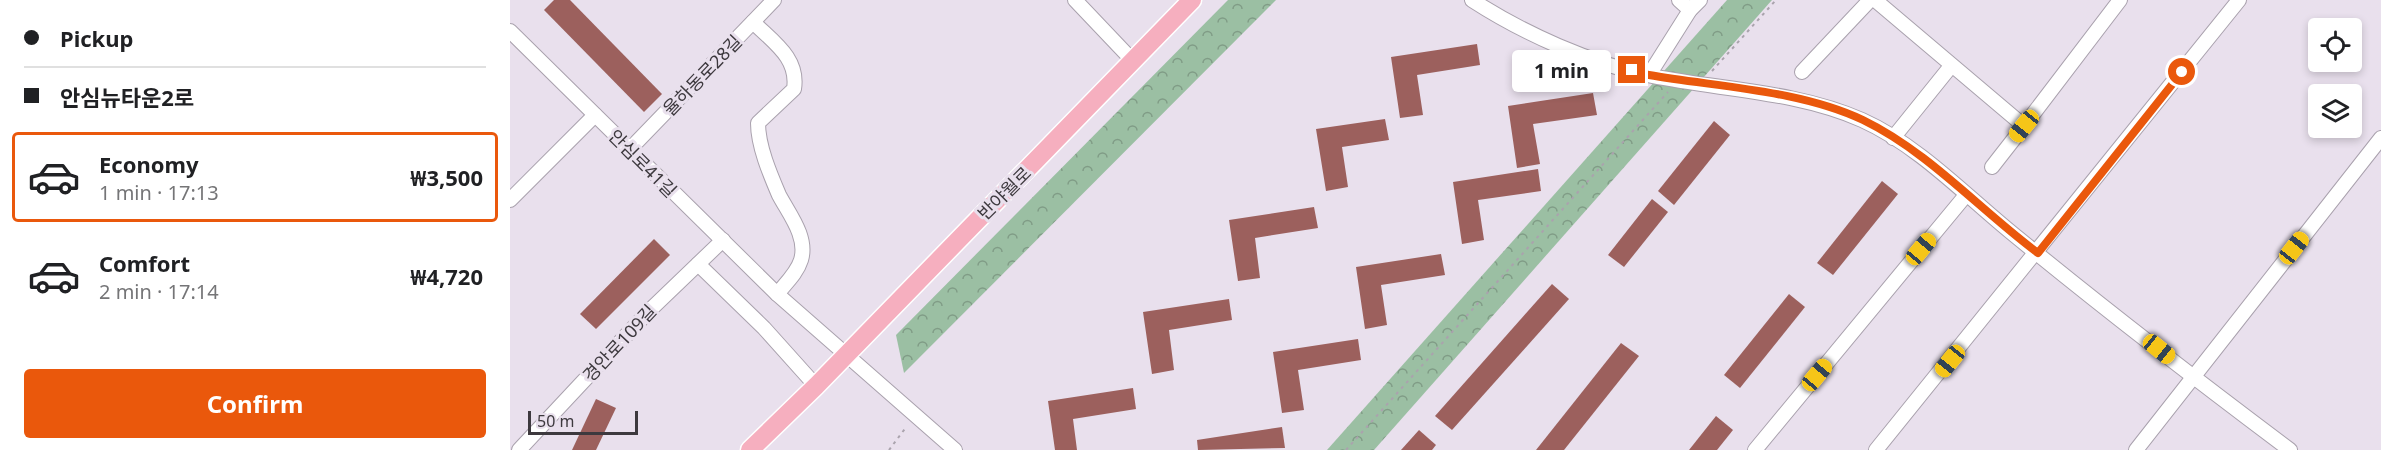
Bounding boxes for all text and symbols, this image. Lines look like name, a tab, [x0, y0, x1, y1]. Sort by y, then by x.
map controls	[2308, 18, 2362, 138]
button: locate	[2308, 18, 2362, 72]
text: Pickup	[60, 23, 133, 53]
street label: 율하동로28길	[657, 29, 747, 121]
callout: 1 min	[1512, 49, 1611, 91]
route end	[1618, 56, 1645, 83]
text: 1 min	[1534, 57, 1589, 84]
route start	[2168, 58, 2195, 85]
text: 안심뉴타운2로	[60, 82, 194, 112]
button: layers	[2308, 84, 2362, 138]
car	[2006, 106, 2042, 146]
street label: 안심로41길	[604, 124, 682, 202]
text: Economy	[99, 149, 198, 179]
icon: car	[27, 150, 81, 204]
street label: 반야월로	[972, 161, 1036, 225]
text: ₩3,500	[410, 162, 483, 192]
text: 1 min · 17:13	[99, 179, 219, 206]
car	[2276, 228, 2312, 268]
car	[1903, 229, 1939, 269]
text: Comfort	[99, 248, 190, 278]
icon: car	[27, 249, 81, 303]
text: ₩4,720	[410, 261, 483, 291]
text: 2 min · 17:14	[99, 278, 219, 305]
street label: 경안로109길	[577, 299, 661, 387]
car	[2139, 331, 2179, 367]
car	[1932, 341, 1968, 381]
car	[1799, 355, 1835, 395]
button: Confirm	[24, 369, 486, 438]
scale bar	[528, 408, 638, 436]
text: 50 m	[537, 410, 574, 432]

